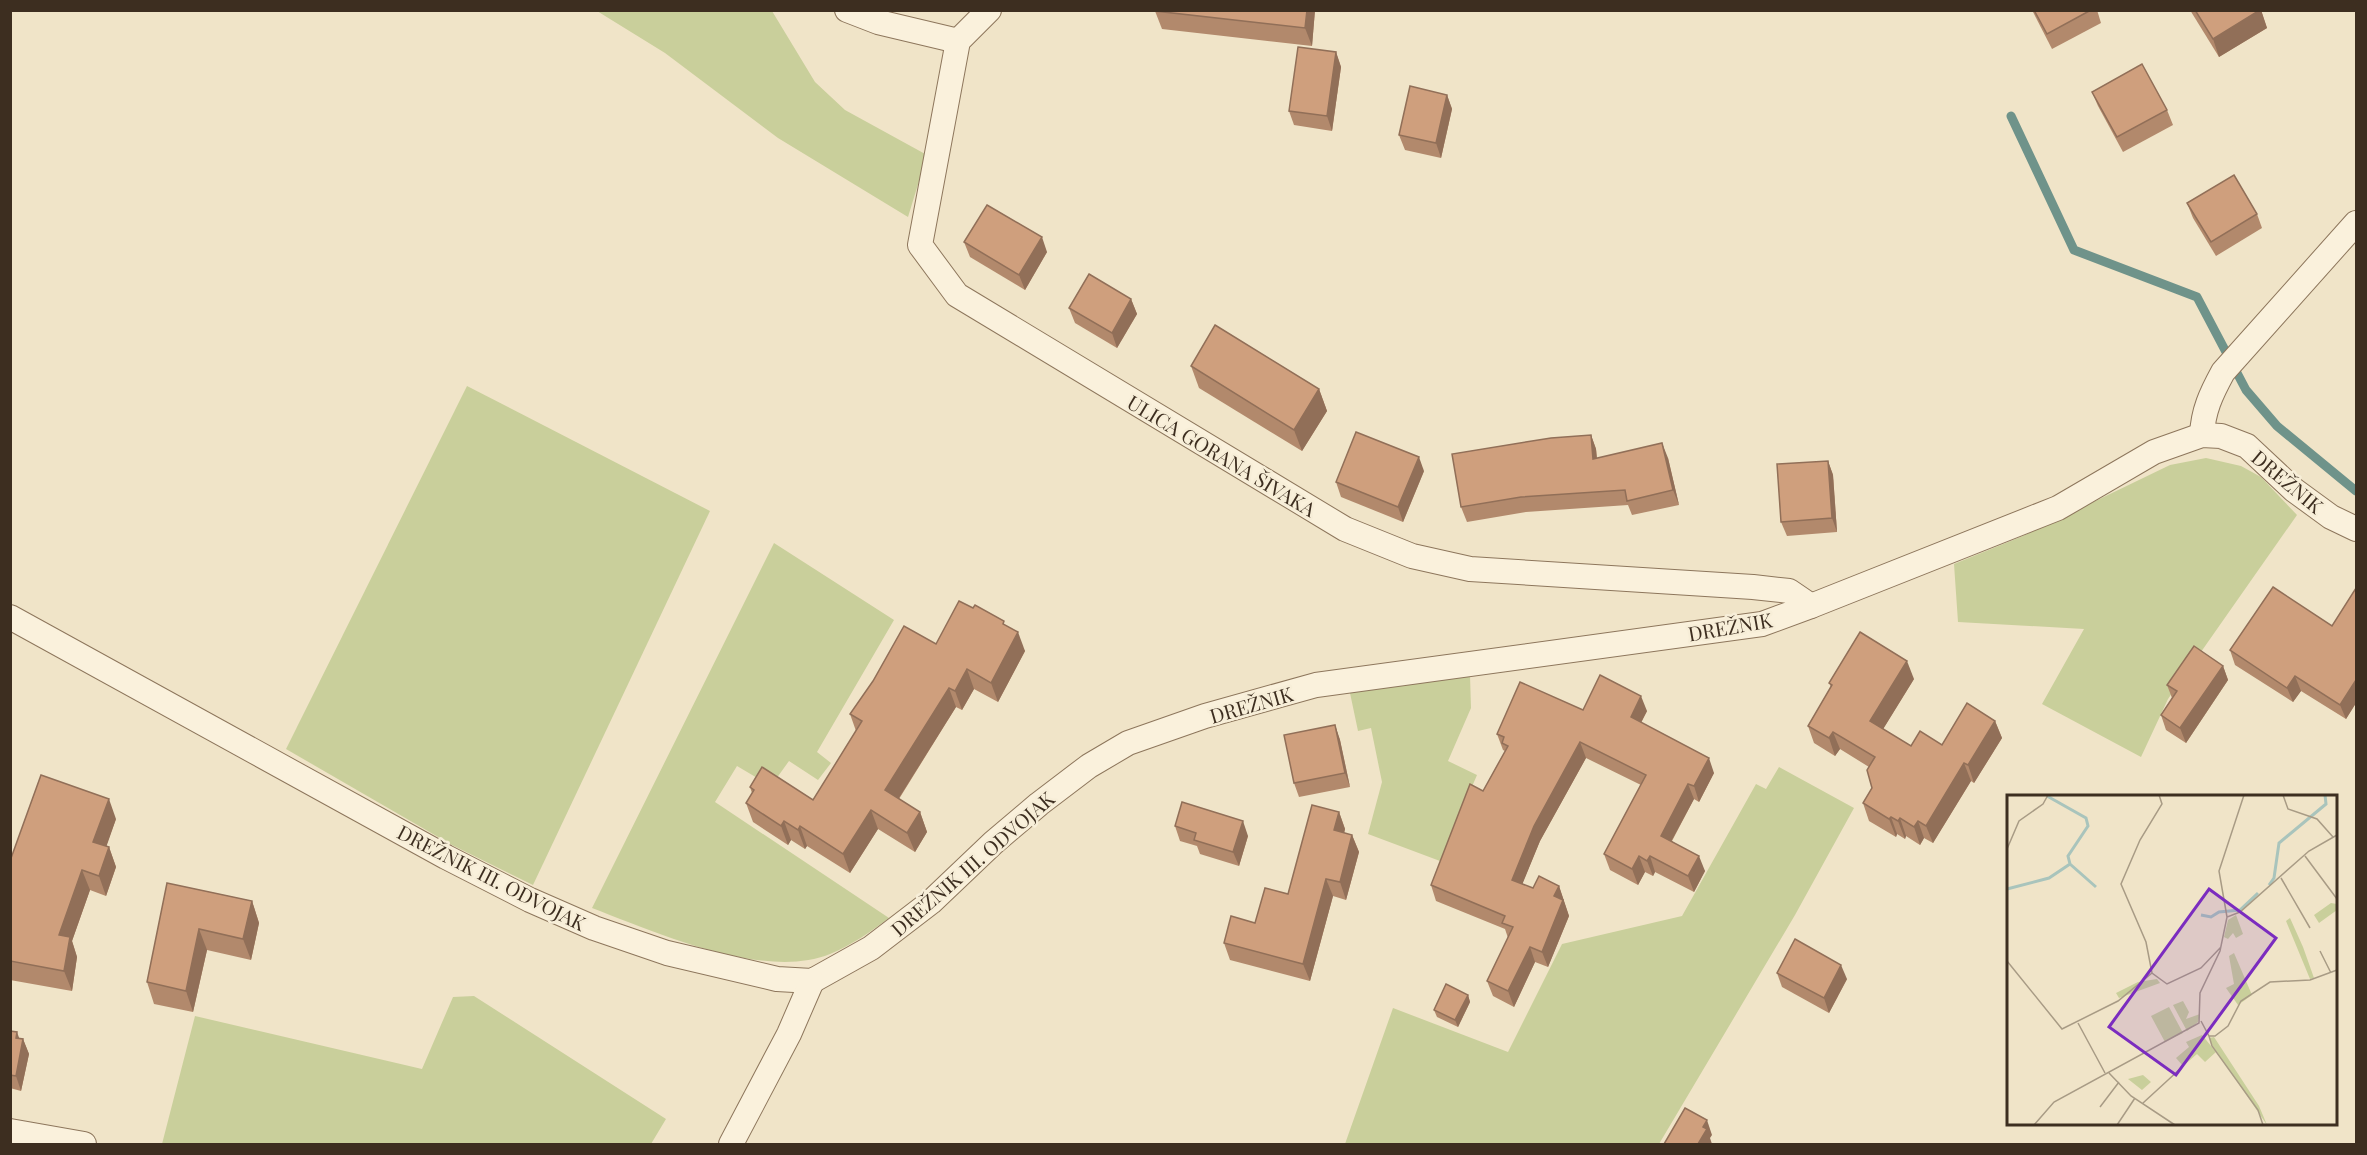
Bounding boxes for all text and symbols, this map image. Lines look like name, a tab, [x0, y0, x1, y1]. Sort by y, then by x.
street label: ULICA GORANA ŠIVAKA	[1123, 388, 1322, 522]
street label: DREŽNIK	[2247, 443, 2330, 519]
street label: DREŽNIK	[1686, 605, 1775, 647]
street label: DREŽNIK	[1206, 679, 1297, 729]
street label: DREŽNIK III. ODVOJAK	[885, 784, 1060, 941]
inset map	[2007, 795, 2337, 1125]
street label: DREŽNIK III. ODVOJAK	[393, 818, 592, 937]

